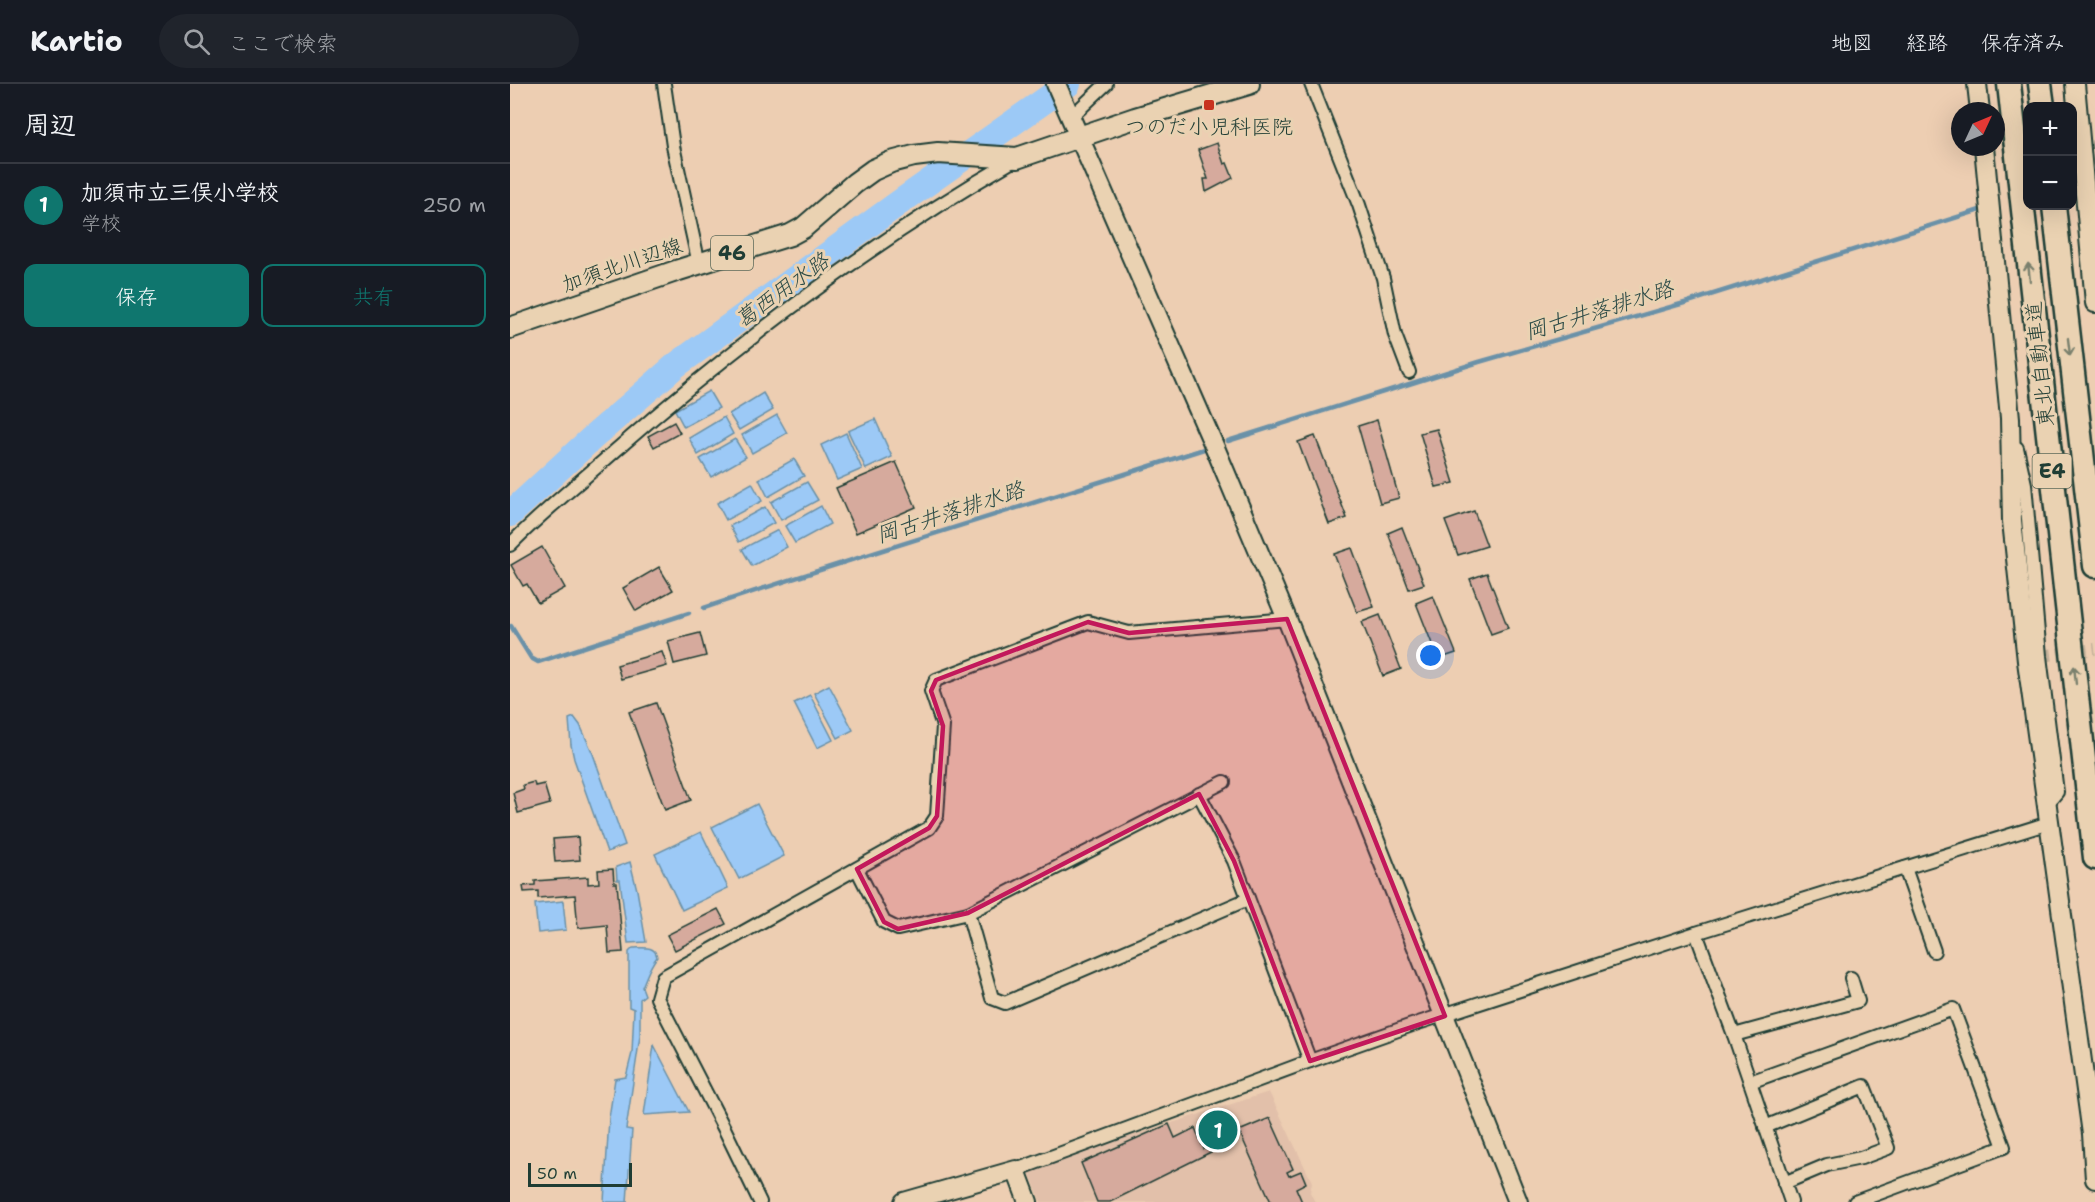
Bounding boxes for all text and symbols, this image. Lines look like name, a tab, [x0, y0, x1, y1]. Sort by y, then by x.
search box	[159, 14, 579, 68]
text: Kartio	[30, 22, 123, 60]
icon: search	[180, 25, 213, 58]
text: ここで検索	[228, 29, 338, 58]
text: 地図	[1831, 29, 1873, 57]
text: 経路	[1906, 29, 1948, 57]
text: 保存済み	[1981, 29, 2065, 57]
marker: つのだ小児科医院	[1202, 98, 1216, 112]
north arrow	[1951, 102, 2005, 156]
map controls	[2023, 102, 2077, 210]
button: +	[2023, 102, 2077, 156]
text: 周辺	[24, 107, 76, 142]
place label: つのだ小児科医院	[1125, 113, 1293, 141]
button: −	[2023, 156, 2077, 210]
text: 加須市立三俣小学校	[81, 178, 279, 207]
text: 1	[39, 192, 48, 218]
text: 250 m	[422, 192, 486, 218]
text: 学校	[81, 210, 121, 236]
street label: 加須北川辺線	[558, 231, 686, 299]
road number: 46	[711, 236, 753, 270]
water label: 葛西用水路	[729, 245, 837, 334]
one-way arrow	[2024, 263, 2035, 283]
button: 保存	[24, 264, 249, 327]
button: 共有	[261, 264, 486, 327]
water label: 岡古井落排水路	[1521, 273, 1679, 346]
street label: 東北自動車道	[2019, 300, 2061, 428]
one-way arrow	[2064, 337, 2075, 357]
road number: E4	[2032, 454, 2072, 488]
water label: 岡古井落排水路	[872, 474, 1030, 550]
your location	[1416, 641, 1445, 670]
one-way arrow	[2069, 665, 2080, 685]
pin: 1	[1198, 1108, 1238, 1152]
scale bar	[528, 1160, 632, 1188]
text: 50 m	[537, 1163, 577, 1184]

